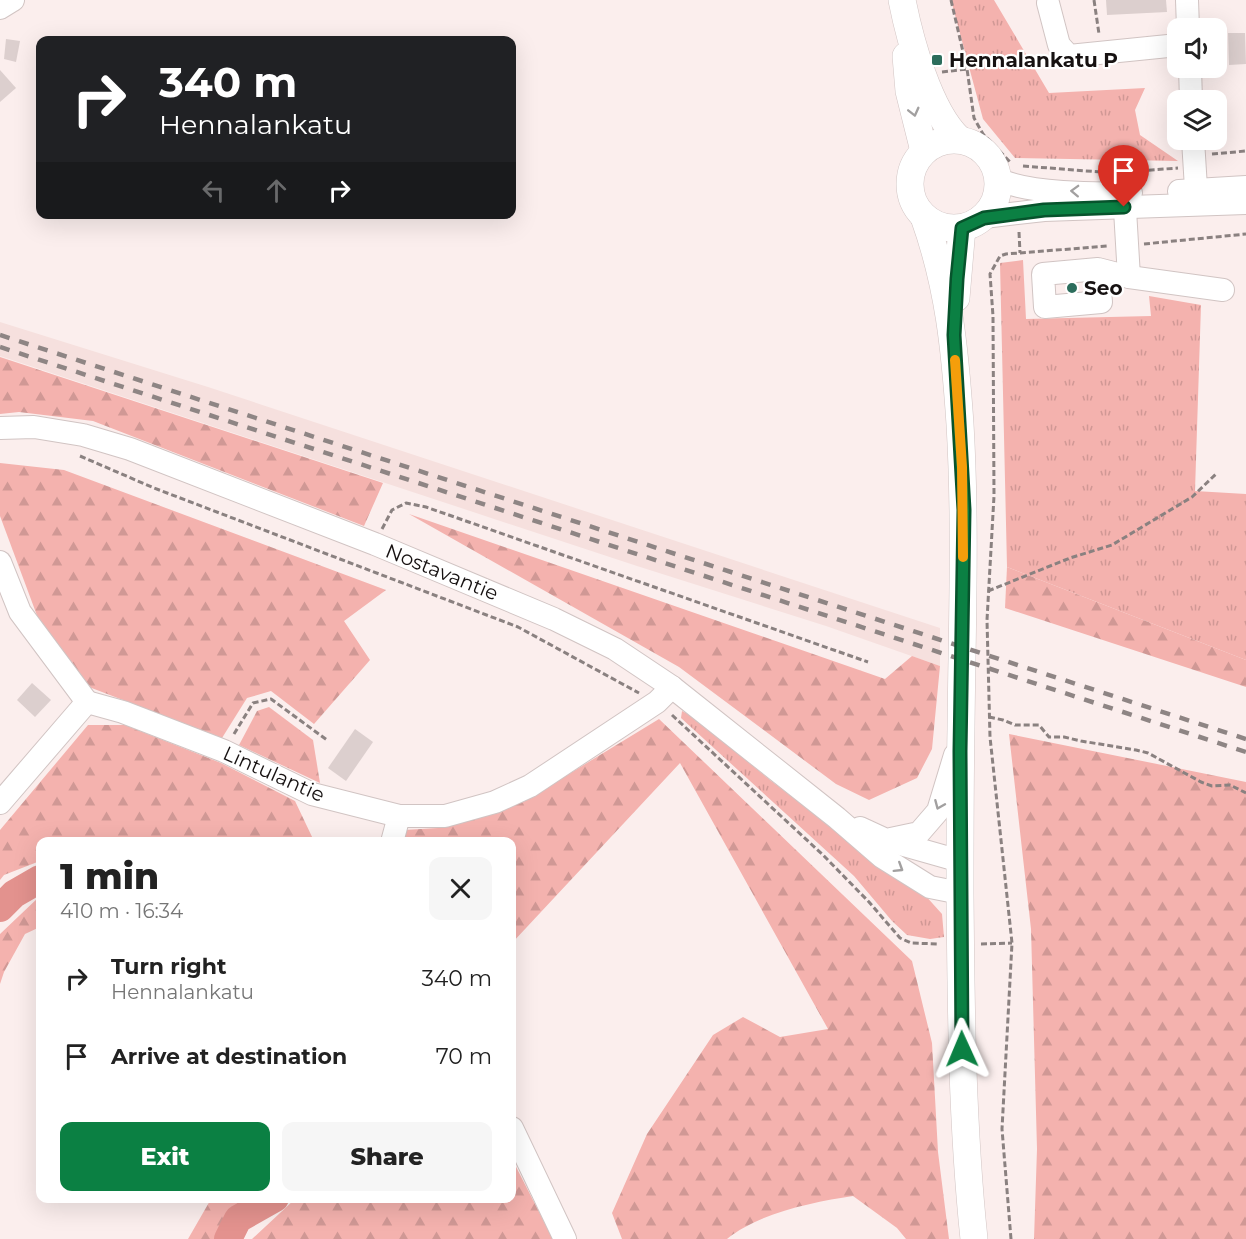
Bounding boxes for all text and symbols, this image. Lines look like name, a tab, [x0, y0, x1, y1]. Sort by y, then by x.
map controls	[1167, 18, 1227, 150]
button: sound	[1167, 18, 1227, 78]
place label: Hennalankatu P	[949, 48, 1118, 72]
marker: Hennalankatu P	[930, 53, 944, 67]
text: 340 m	[159, 56, 297, 108]
icon: right	[60, 60, 138, 138]
button: layers	[1167, 90, 1227, 150]
one-way arrow	[907, 107, 920, 117]
text: Hennalankatu	[159, 108, 352, 141]
pin	[1098, 145, 1149, 207]
icon: arrive	[1107, 154, 1140, 187]
icon: left	[197, 174, 230, 207]
icon: ahead	[260, 174, 293, 207]
icon: right	[323, 174, 356, 207]
one-way arrow	[1070, 185, 1079, 198]
place label: Seo	[1084, 276, 1122, 300]
marker: Seo	[1065, 281, 1079, 295]
street label: Nostavantie	[382, 539, 502, 605]
street label: Lintulantie	[220, 741, 328, 807]
one-way arrow	[934, 798, 946, 809]
text: 1 min	[60, 854, 159, 898]
button: close	[429, 857, 492, 920]
one-way arrow	[893, 860, 903, 872]
text: 410 m · 16:34	[60, 899, 183, 923]
text: Turn right	[111, 953, 226, 980]
icon: right	[60, 962, 93, 995]
text: 340 m	[421, 965, 492, 992]
text: Hennalankatu	[111, 980, 254, 1004]
position arrow	[930, 1017, 994, 1081]
icon: arrive	[60, 1040, 93, 1073]
text: Arrive at destination	[111, 1043, 347, 1070]
text: 70 m	[436, 1043, 492, 1070]
button: Exit	[60, 1122, 270, 1191]
button: Share	[282, 1122, 492, 1191]

